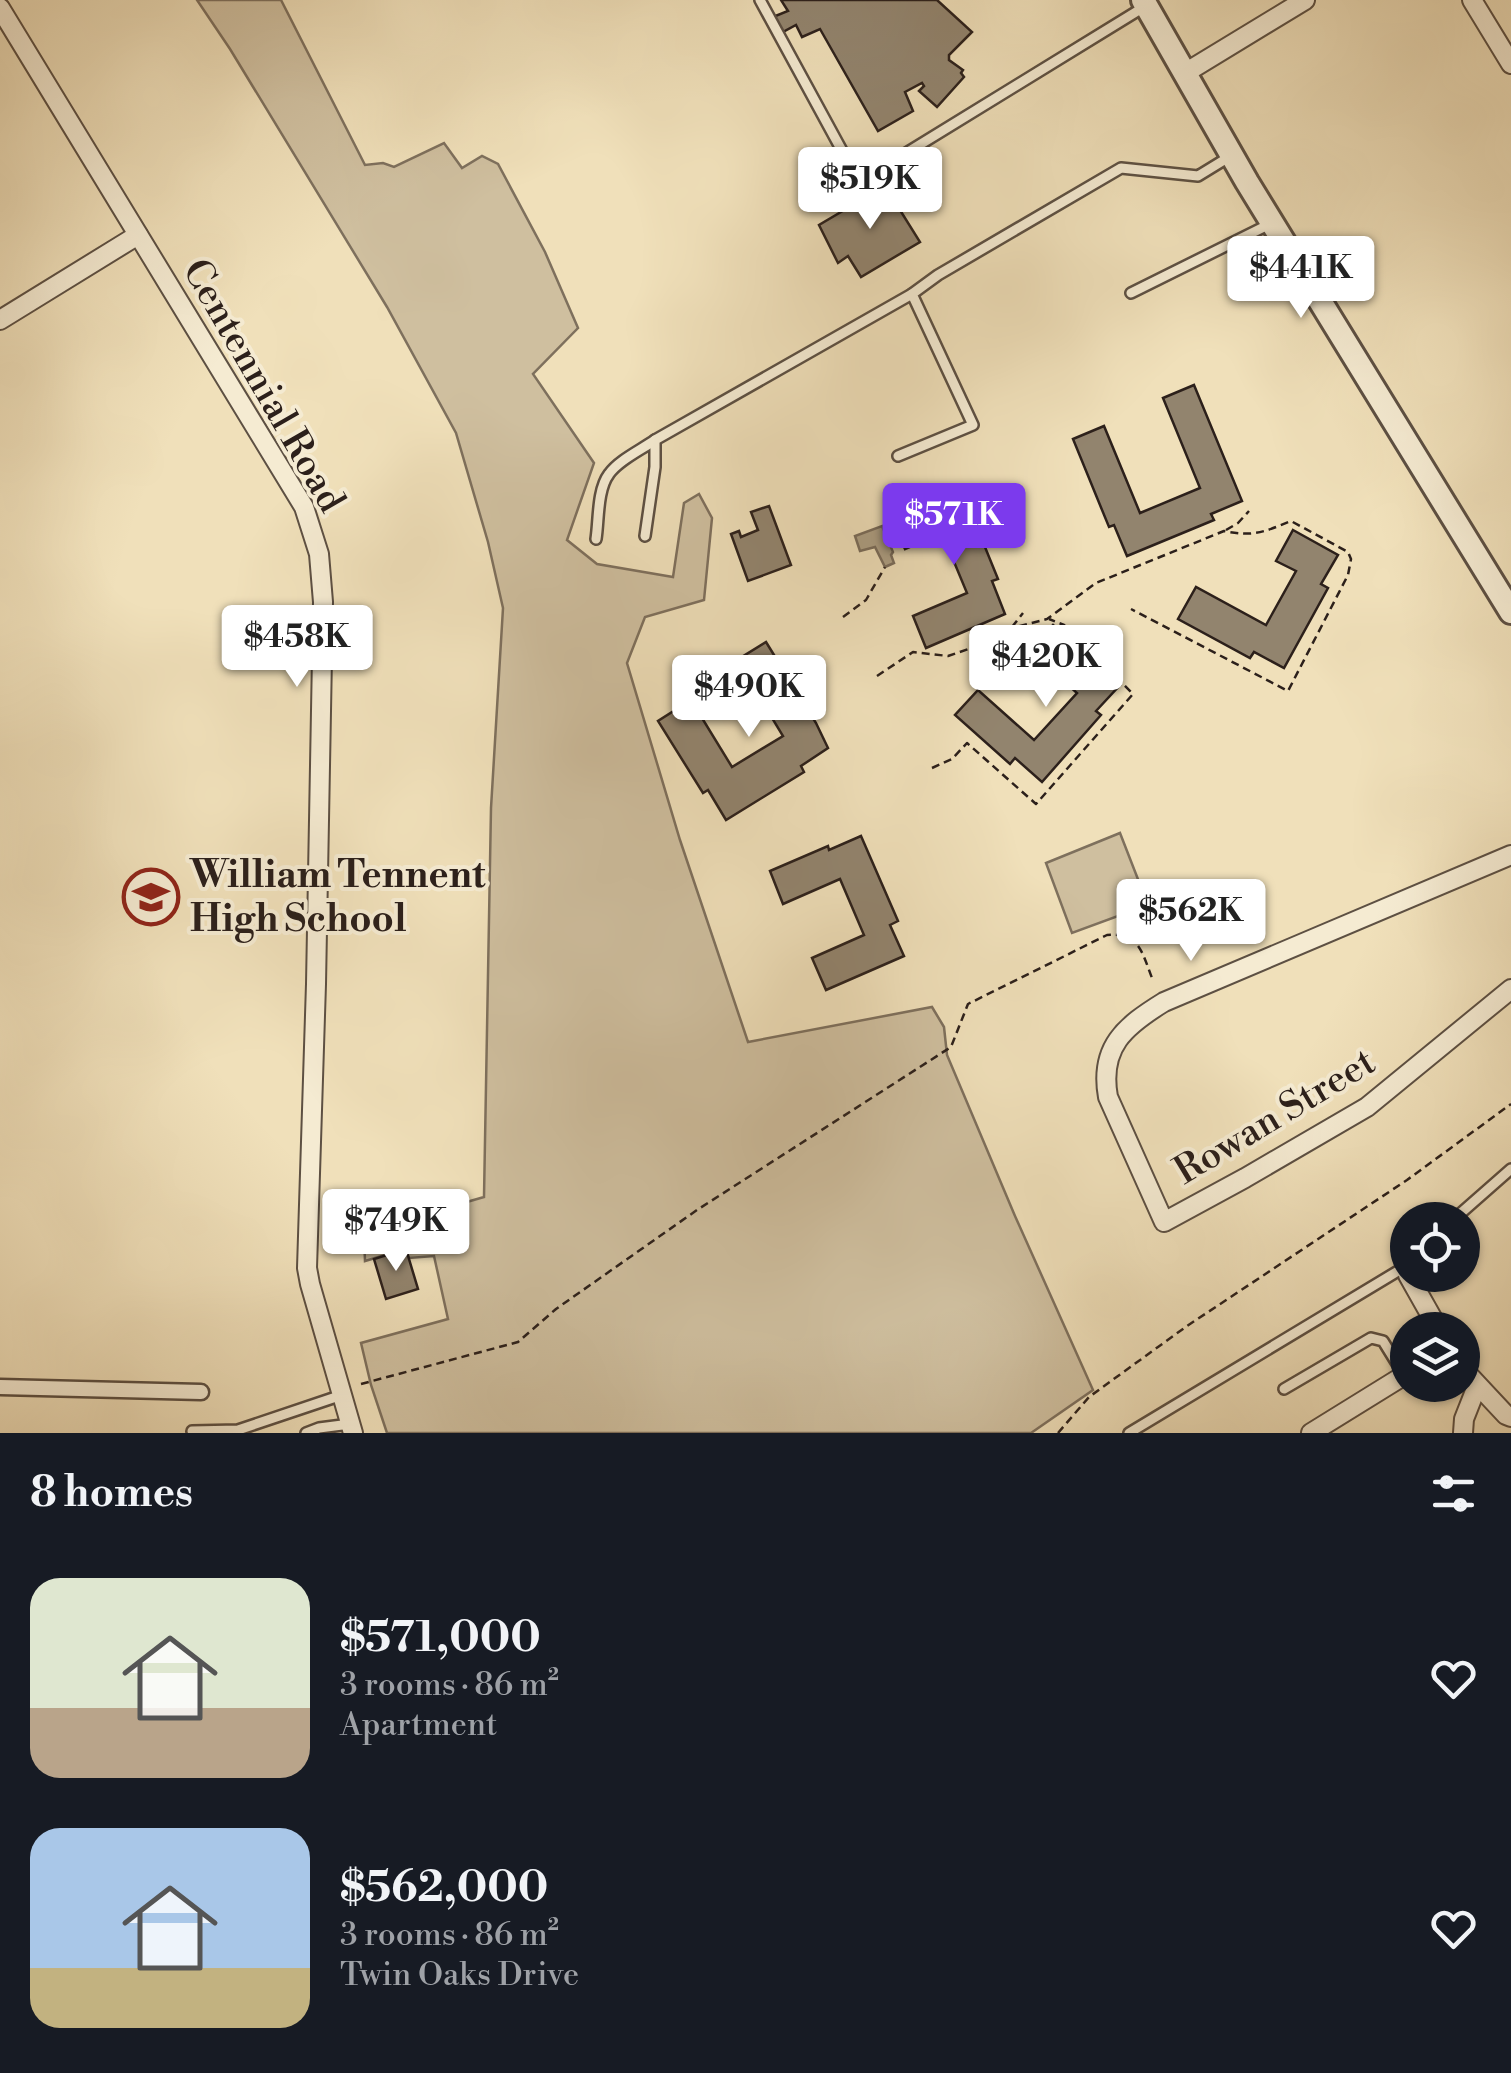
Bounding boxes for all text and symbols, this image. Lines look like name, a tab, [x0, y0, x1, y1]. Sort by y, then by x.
pin: $519K	[800, 147, 940, 232]
text: $519K	[820, 159, 920, 199]
pin: $441K	[1231, 236, 1371, 321]
text: $441K	[1249, 248, 1353, 288]
street label: Centennial Road	[172, 251, 355, 521]
pin: $571K	[884, 483, 1024, 568]
text: $571K	[905, 495, 1003, 535]
pin: $458K	[227, 605, 367, 690]
text: $458K	[244, 617, 350, 657]
pin: $420K	[976, 625, 1116, 710]
text: $420K	[991, 637, 1101, 677]
pin: $490K	[679, 655, 819, 740]
text: $490K	[694, 667, 804, 707]
place label: William Tennent High School	[189, 852, 486, 943]
school or university icon: William Tennent High School	[121, 867, 181, 927]
pin: $562K	[1121, 879, 1261, 964]
text: $562K	[1139, 891, 1243, 931]
street label: Rowan Street	[1166, 1039, 1384, 1195]
pin: $749K	[326, 1189, 466, 1274]
text: $749K	[344, 1201, 448, 1241]
map controls	[1390, 1202, 1480, 1402]
button: locate	[1390, 1202, 1480, 1292]
button: layers	[1390, 1312, 1480, 1402]
icon: filters	[1426, 1466, 1481, 1521]
text: 8 homes	[30, 1467, 193, 1520]
text: $571,000	[340, 1612, 541, 1665]
icon: home	[110, 1618, 230, 1738]
icon: heart	[1426, 1651, 1481, 1706]
text: 3 rooms · 86 m²	[340, 1665, 559, 1705]
text: Apartment	[340, 1705, 497, 1745]
text: $562,000	[340, 1862, 548, 1915]
icon: home	[110, 1868, 230, 1988]
icon: heart	[1426, 1901, 1481, 1956]
text: 3 rooms · 86 m²	[340, 1915, 559, 1955]
text: Twin Oaks Drive	[340, 1955, 579, 1995]

